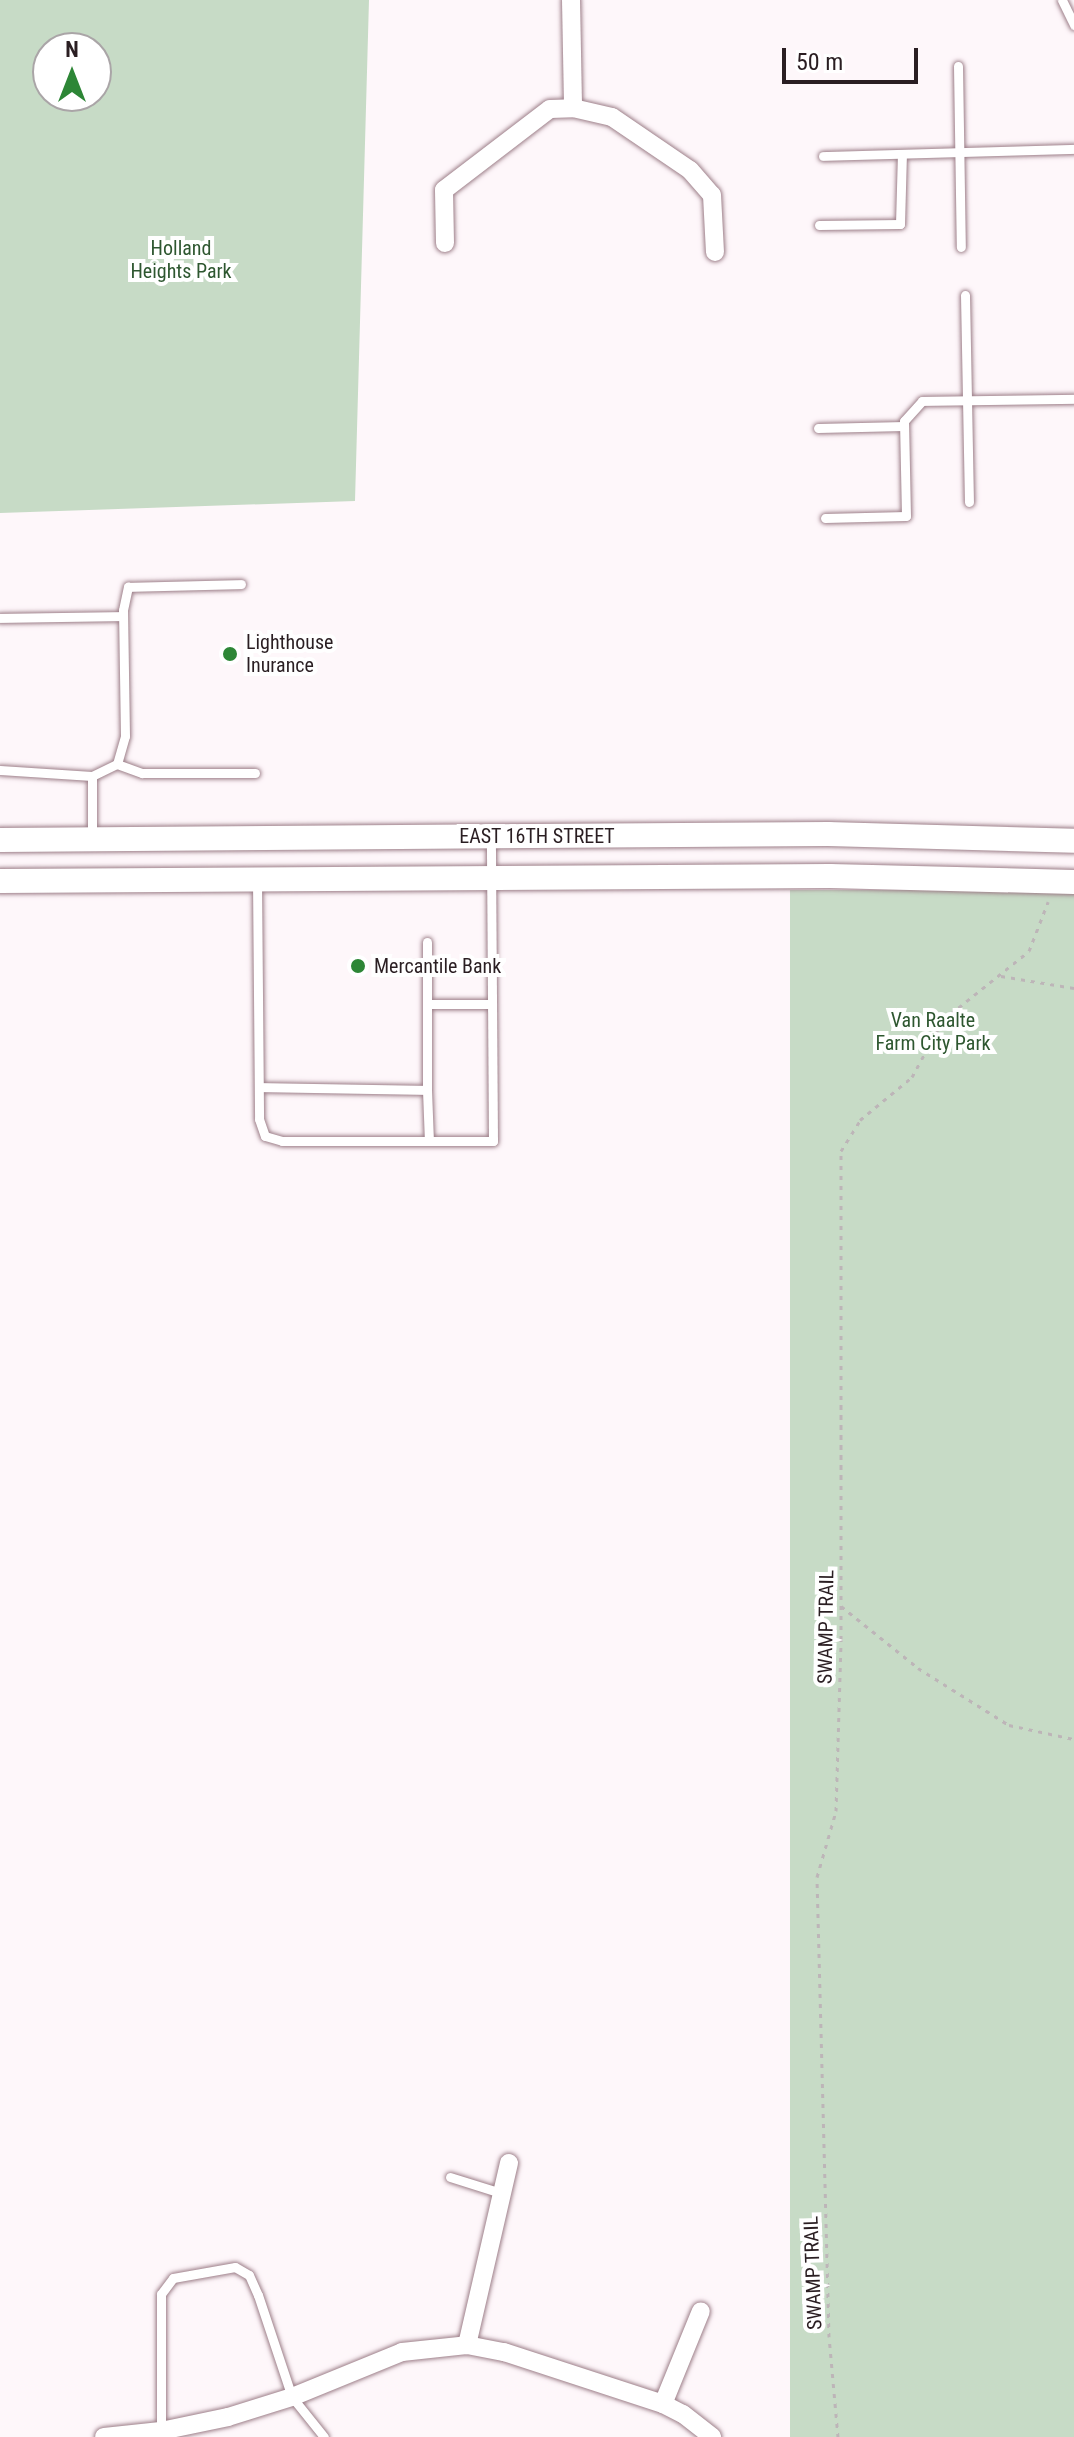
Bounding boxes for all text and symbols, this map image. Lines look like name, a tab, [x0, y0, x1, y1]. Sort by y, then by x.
north arrow	[32, 32, 112, 112]
scale bar	[786, 32, 922, 82]
text: N	[65, 37, 79, 62]
text: 50 m	[796, 48, 843, 76]
park label: Holland Heights Park	[130, 237, 232, 284]
place label: Lighthouse Inurance	[246, 630, 333, 677]
marker: Lighthouse Inurance	[221, 645, 239, 663]
street label: EAST 16TH STREET	[459, 824, 615, 848]
place label: Mercantile Bank	[374, 954, 501, 978]
marker: Mercantile Bank	[349, 957, 367, 975]
park label: Van Raalte Farm City Park	[875, 1009, 991, 1056]
street label: SWAMP TRAIL	[813, 1570, 839, 1684]
street label: SWAMP TRAIL	[799, 2215, 827, 2331]

